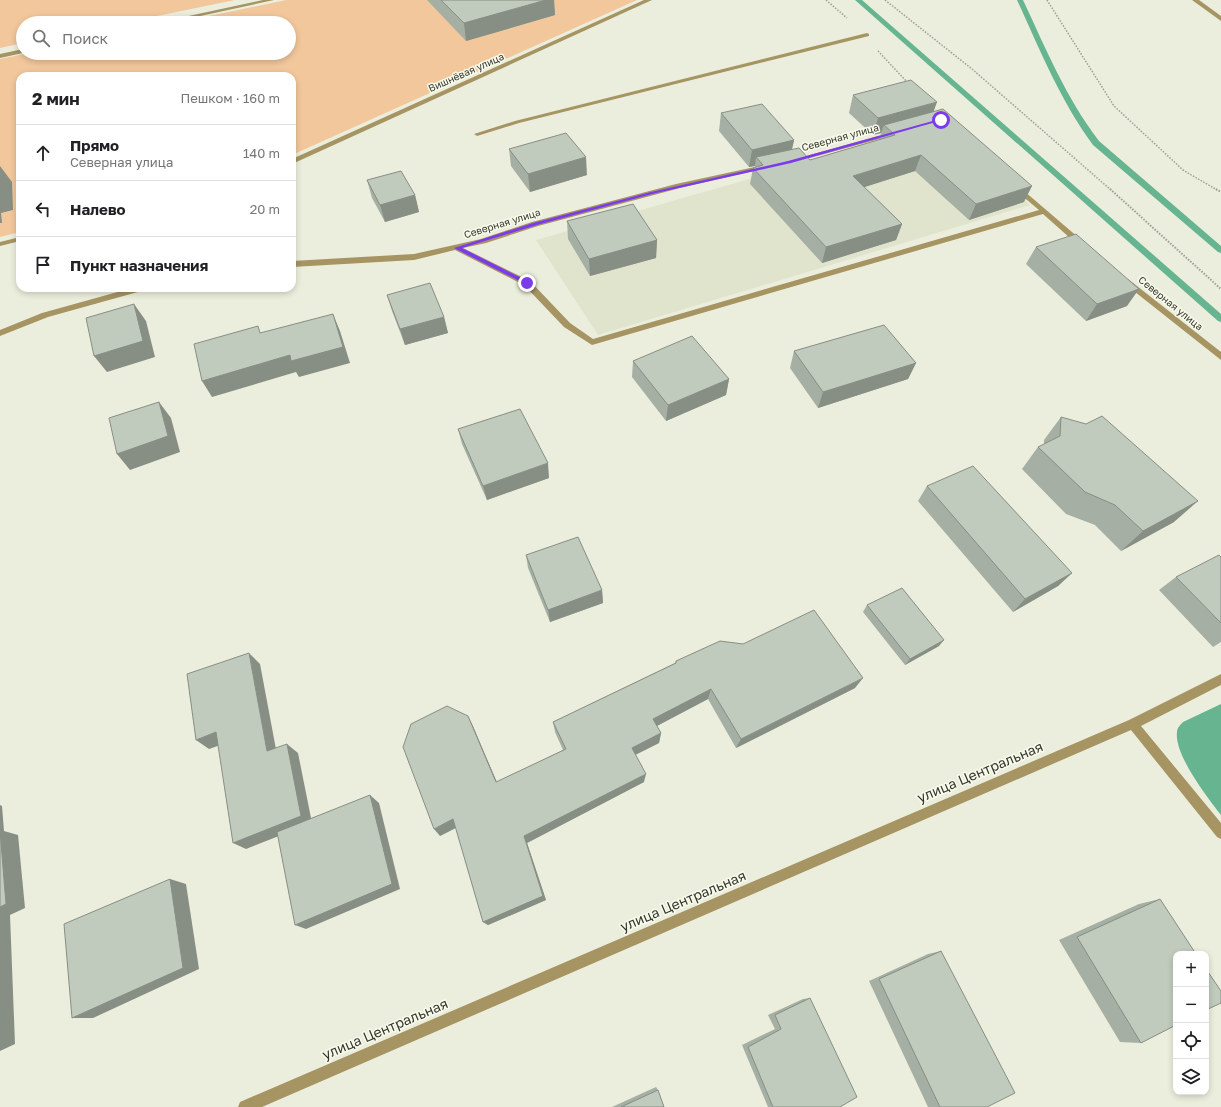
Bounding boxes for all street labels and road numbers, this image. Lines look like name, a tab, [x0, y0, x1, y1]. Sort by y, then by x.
street label: Вишнёвая улица	[426, 50, 506, 94]
street label: Северная улица	[800, 121, 880, 153]
street label: Северная улица	[462, 206, 542, 240]
street label: Северная улица	[1136, 273, 1206, 333]
street label: улица Центральная	[914, 737, 1045, 806]
street label: улица Центральная	[617, 866, 748, 935]
street label: улица Центральная	[319, 994, 450, 1063]

